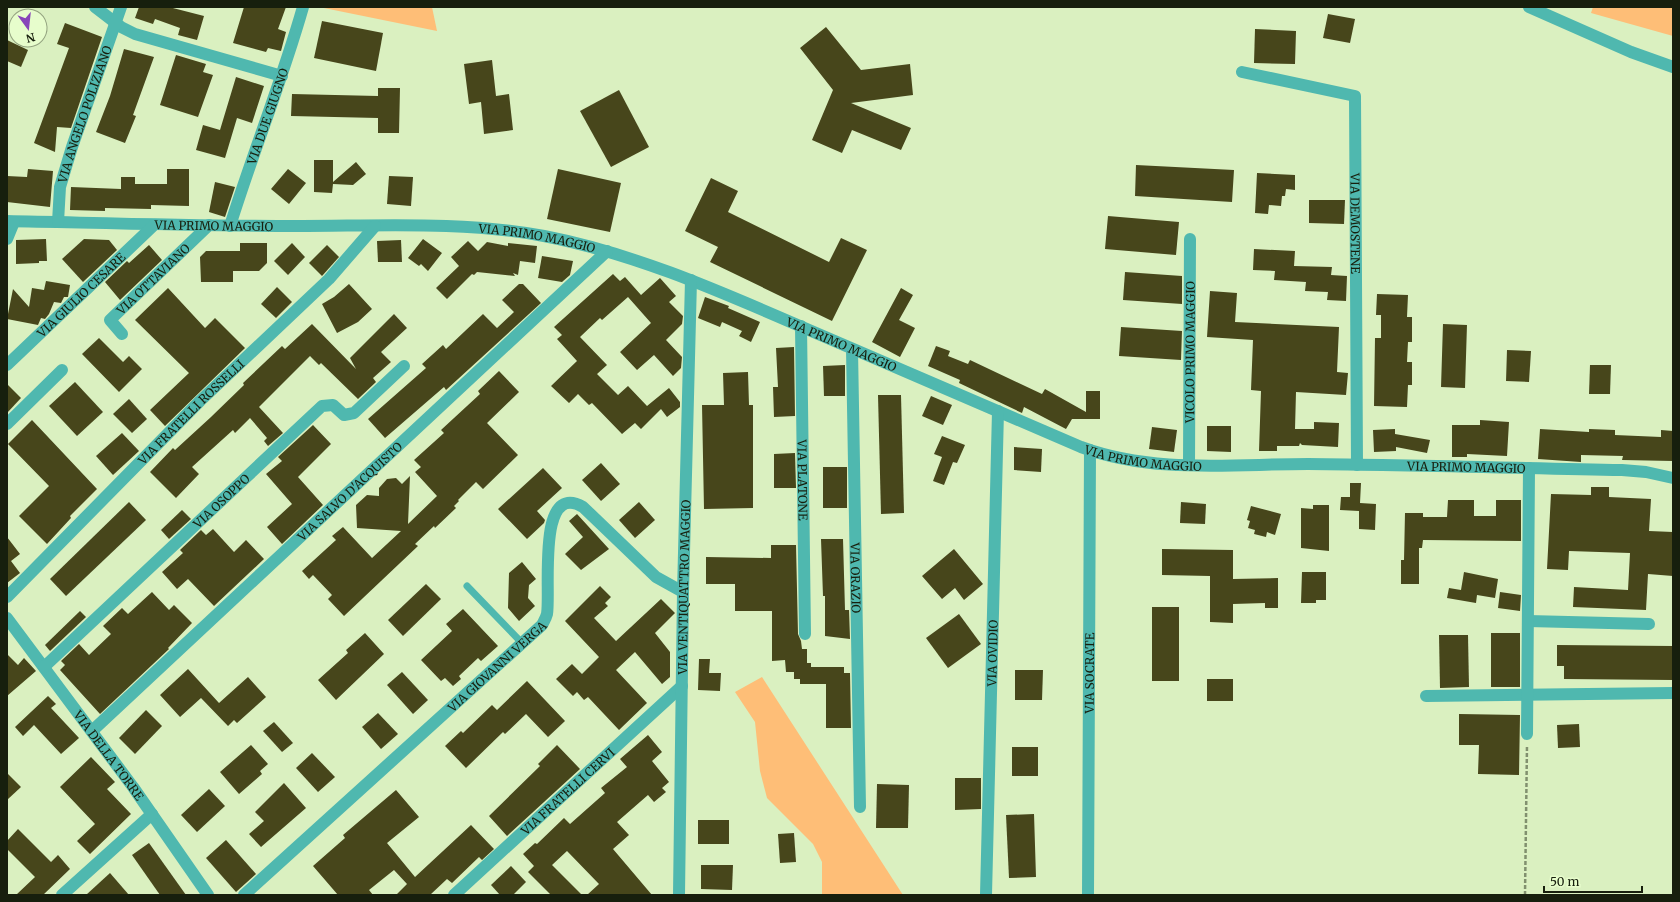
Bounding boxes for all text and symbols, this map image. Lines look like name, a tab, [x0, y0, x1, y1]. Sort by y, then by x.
north arrow	[8, 8, 48, 48]
text: N	[24, 30, 37, 46]
street label: VIA ANGELO POLIZIANO	[54, 43, 115, 185]
street label: VIA DUE GIUGNO	[243, 66, 291, 167]
street label: VIA DEMOSTENE	[1348, 172, 1363, 274]
street label: VIA PRIMO MAGGIO	[154, 217, 274, 233]
street label: VIA PRIMO MAGGIO	[477, 220, 598, 255]
street label: VIA OTTAVIANO	[113, 240, 193, 318]
street label: VIA GIULIO CESARE	[33, 249, 128, 341]
street label: VICOLO PRIMO MAGGIO	[1182, 281, 1197, 424]
street label: VIA PRIMO MAGGIO	[783, 313, 899, 374]
street label: VIA FRATELLI ROSSELLI	[134, 356, 247, 468]
street label: VIA SALVO D'ACQUISTO	[293, 438, 405, 544]
street label: VIA PLATONE	[795, 438, 811, 521]
street label: VIA PRIMO MAGGIO	[1082, 441, 1202, 473]
street label: VIA PRIMO MAGGIO	[1406, 458, 1526, 475]
street label: VIA OSOPPO	[189, 470, 253, 532]
street label: VIA VENTIQUATTRO MAGGIO	[674, 499, 693, 676]
street label: VIA ORAZIO	[848, 542, 864, 614]
street label: VIA GIOVANNI VERGA	[444, 617, 550, 715]
street label: VIA OVIDIO	[984, 619, 1000, 688]
street label: VIA SOCRATE	[1081, 632, 1097, 714]
street label: VIA DELLA TORRE	[70, 707, 147, 803]
street label: VIA FRATELLI CERVI	[517, 744, 618, 838]
scale bar	[1544, 868, 1642, 894]
text: 50 m	[1550, 874, 1579, 889]

